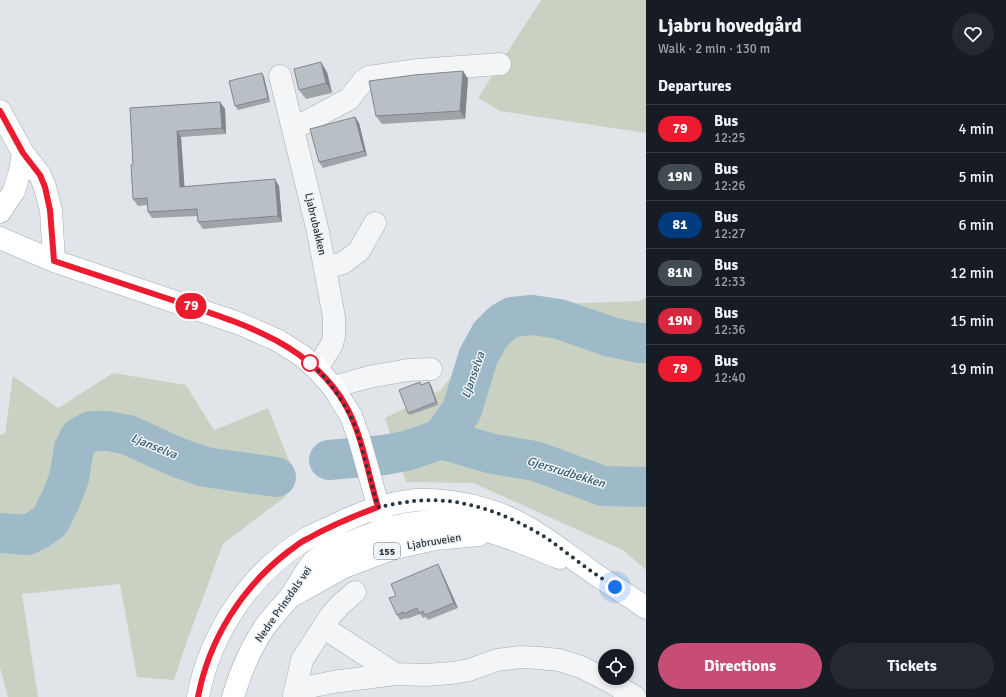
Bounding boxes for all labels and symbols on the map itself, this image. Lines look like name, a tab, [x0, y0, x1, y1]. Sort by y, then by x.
street label: Ljabrubakken	[302, 192, 329, 257]
line badge: 79	[173, 293, 209, 319]
water label: Ljanselva	[459, 349, 489, 400]
unlabelled marker	[301, 354, 319, 372]
water label: Ljanselva	[129, 430, 180, 463]
water label: Gjersrudbekken	[525, 453, 607, 492]
street label: Ljabruveien	[406, 531, 462, 552]
road number: 155	[374, 543, 400, 559]
street label: Nedre Prinsdals vei	[252, 564, 315, 645]
your location	[605, 577, 625, 597]

